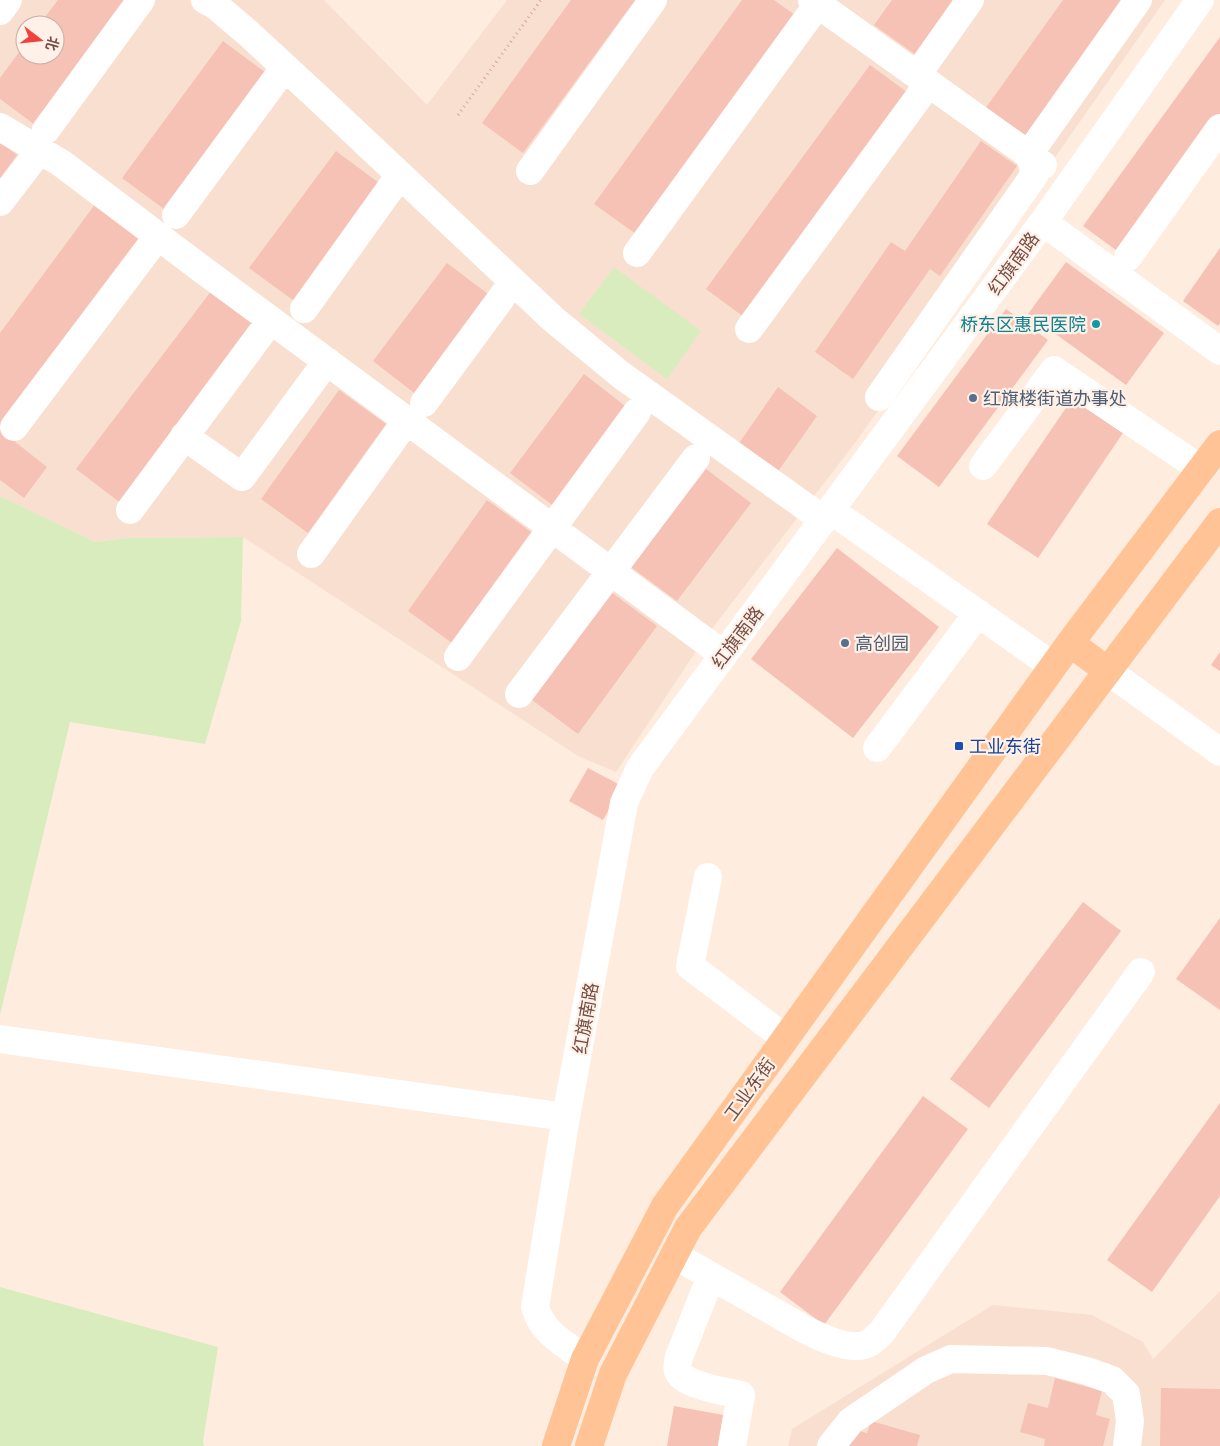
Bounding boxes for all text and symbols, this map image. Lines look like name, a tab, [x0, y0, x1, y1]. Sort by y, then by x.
north arrow	[15, 15, 65, 65]
text: 北	[43, 35, 63, 53]
street label: 红旗南路	[983, 227, 1043, 299]
place label: 桥东区惠民医院	[960, 313, 1086, 335]
marker: 桥东区惠民医院	[1090, 318, 1102, 330]
place label: 红旗楼街道办事处	[983, 387, 1127, 409]
marker: 红旗楼街道办事处	[967, 392, 979, 404]
street label: 红旗南路	[707, 602, 767, 672]
place label: 高创园	[855, 632, 909, 654]
marker: 高创园	[839, 637, 851, 649]
place label: 工业东街	[969, 735, 1041, 757]
marker: 工业东街	[953, 740, 965, 752]
street label: 红旗南路	[568, 981, 602, 1055]
street label: 工业东街	[719, 1053, 779, 1125]

